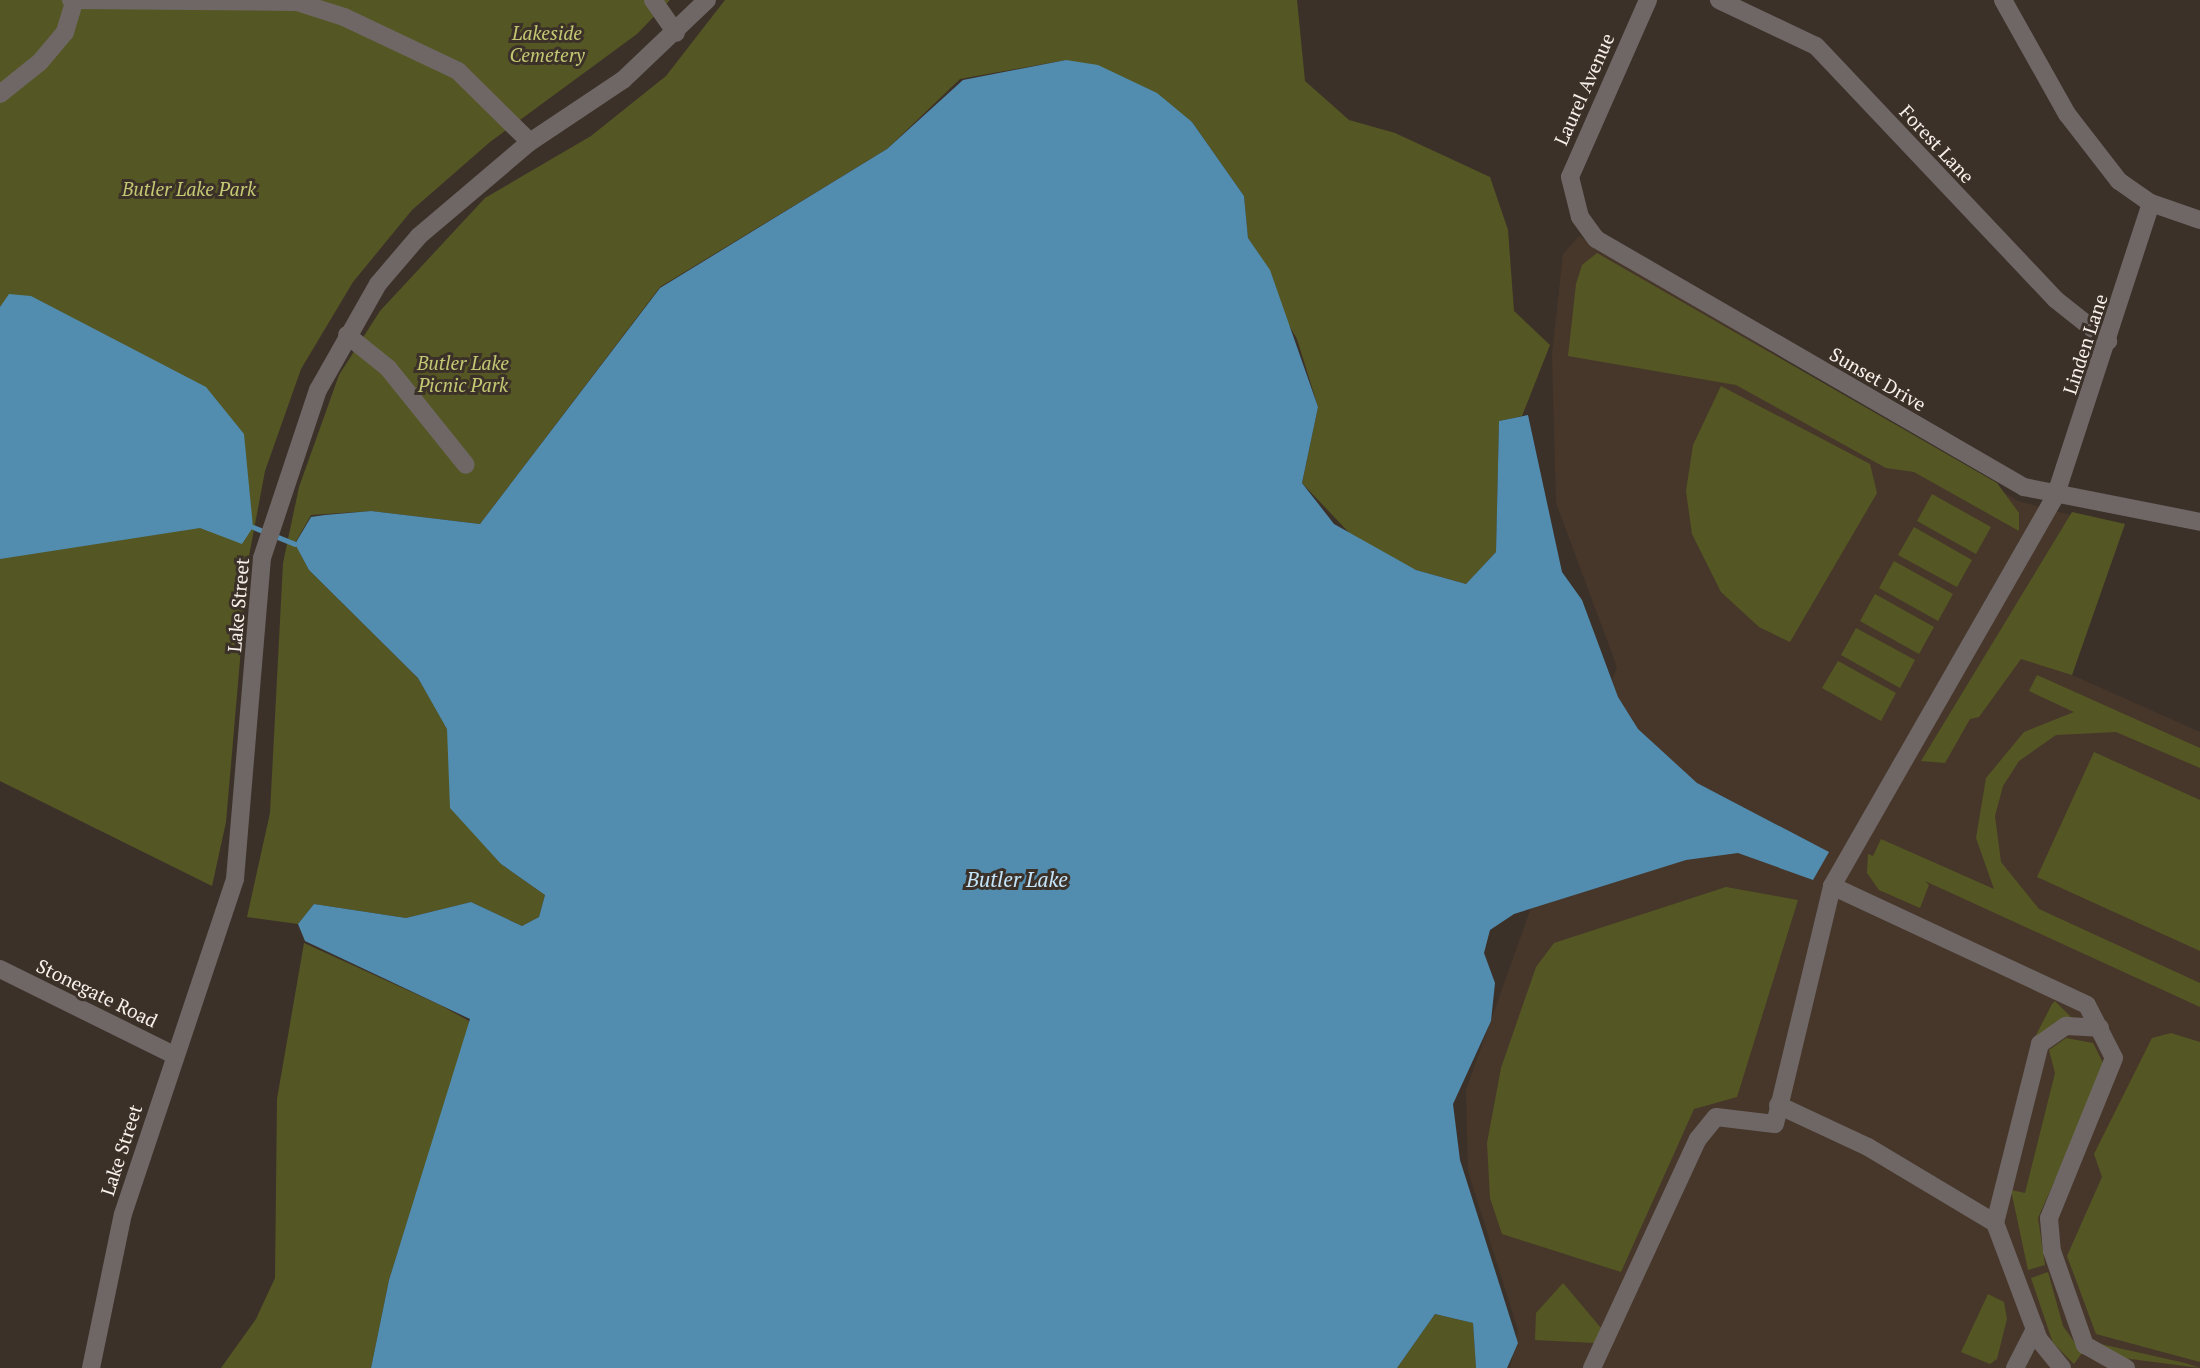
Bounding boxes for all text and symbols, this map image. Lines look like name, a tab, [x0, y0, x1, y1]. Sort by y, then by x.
park label: Lakeside Cemetery	[509, 22, 585, 66]
street label: Laurel Avenue	[1549, 29, 1619, 149]
street label: Forest Lane	[1895, 100, 1979, 188]
park label: Butler Lake Park	[122, 178, 256, 200]
street label: Linden Lane	[2058, 291, 2112, 397]
street label: Sunset Drive	[1826, 342, 1930, 416]
park label: Butler Lake Picnic Park	[417, 352, 509, 396]
street label: Lake Street	[223, 557, 253, 653]
water label: Butler Lake	[966, 866, 1068, 892]
street label: Stonegate Road	[33, 954, 161, 1032]
street label: Lake Street	[96, 1102, 146, 1198]

